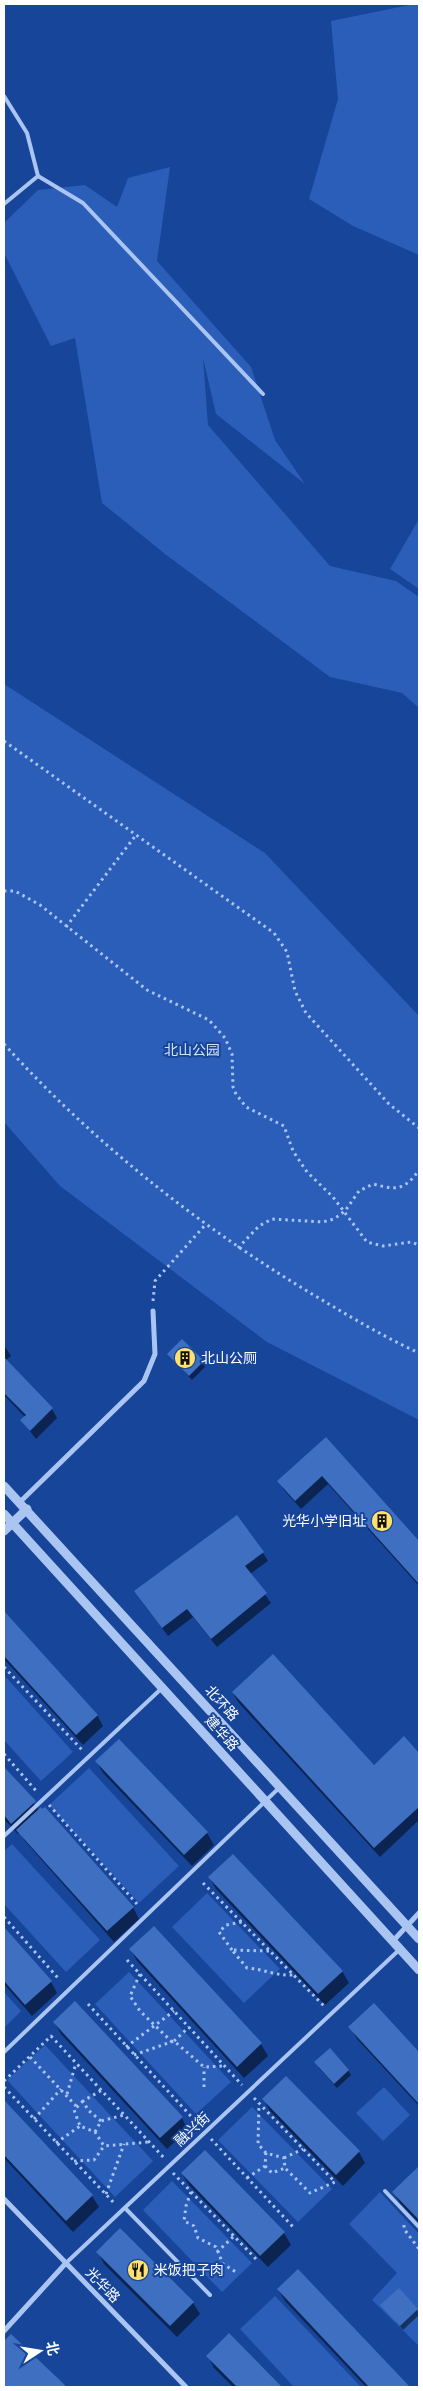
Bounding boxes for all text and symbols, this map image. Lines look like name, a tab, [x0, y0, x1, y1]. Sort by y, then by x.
park label: 北山公园	[164, 1040, 220, 1059]
building icon: 北山公厕	[173, 1346, 197, 1370]
place label: 北山公厕	[201, 1348, 257, 1367]
building icon: 光华小学旧址	[370, 1509, 394, 1533]
place label: 光华小学旧址	[282, 1511, 366, 1530]
street label: 北环路	[201, 1681, 243, 1725]
street label: 建华路	[201, 1711, 243, 1755]
street label: 融兴街	[170, 2107, 213, 2150]
restaurant icon: 米饭把子肉	[126, 2258, 150, 2282]
place label: 米饭把子肉	[154, 2260, 224, 2279]
street label: 光华路	[82, 2263, 125, 2306]
north arrow	[15, 2326, 65, 2376]
text: 北	[42, 2339, 64, 2357]

